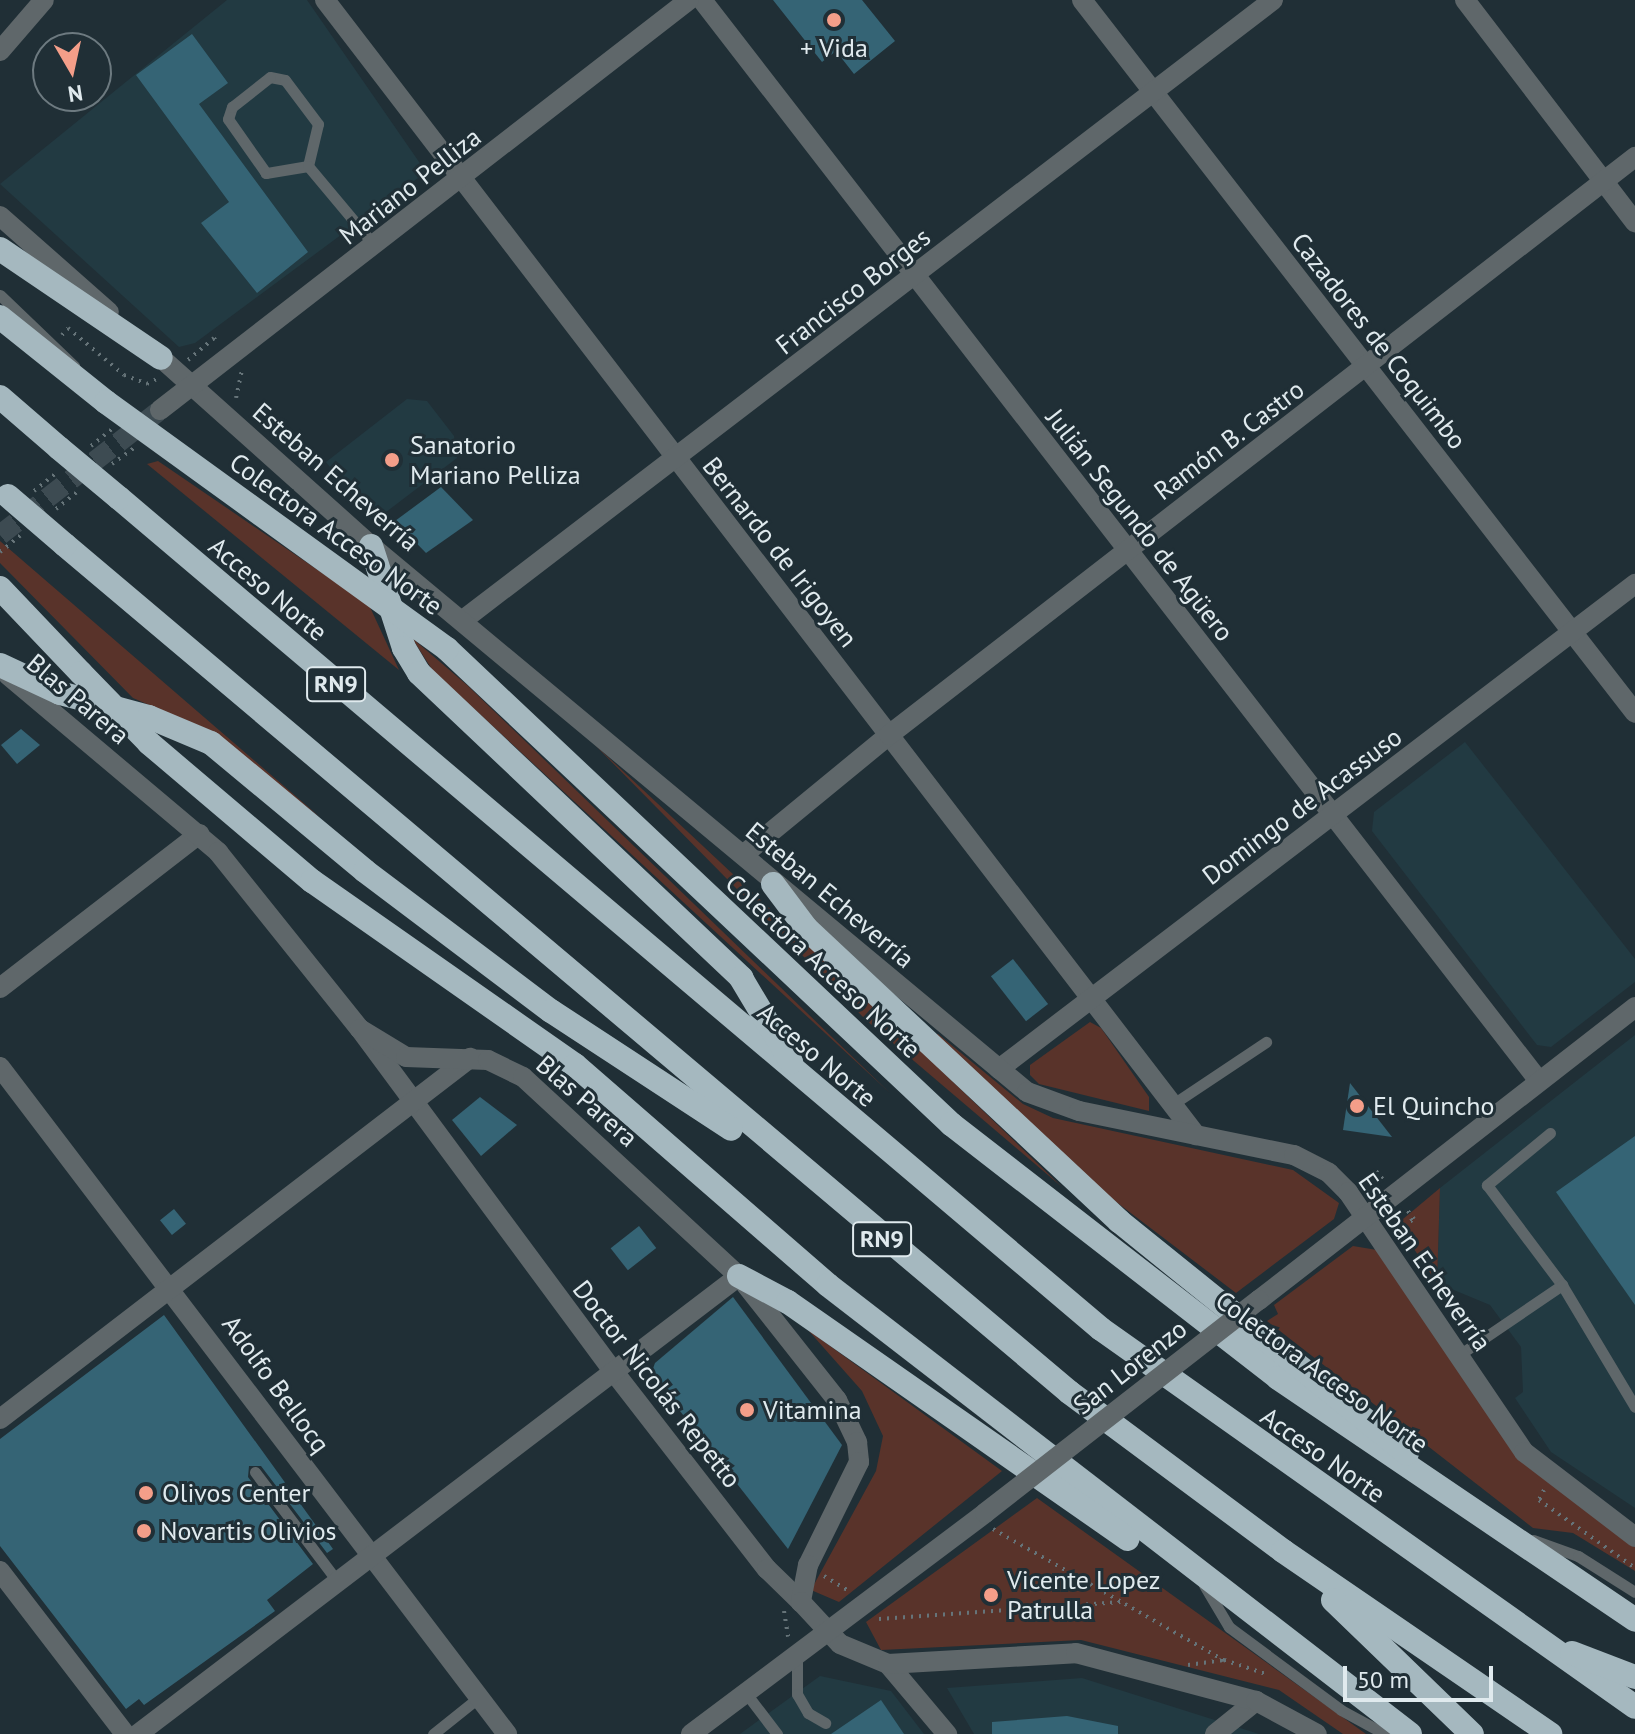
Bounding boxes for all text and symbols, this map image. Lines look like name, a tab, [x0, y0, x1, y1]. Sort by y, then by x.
marker: + Vida	[825, 11, 843, 29]
north arrow	[32, 32, 112, 112]
place label: + Vida	[800, 32, 868, 64]
text: N	[66, 79, 85, 109]
street label: Mariano Pelliza	[333, 121, 487, 251]
street label: Francisco Borges	[770, 221, 936, 361]
street label: Cazadores de Coquimbo	[1285, 227, 1473, 455]
street label: Ramón B. Castro	[1147, 373, 1311, 507]
street label: Esteban Echeverría	[246, 396, 426, 558]
street label: Julián Segundo de Agüero	[1039, 402, 1241, 648]
place label: Sanatorio Mariano Pelliza	[410, 429, 581, 490]
street label: Colectora Acceso Norte	[223, 446, 449, 622]
marker: Sanatorio Mariano Pelliza	[381, 449, 403, 471]
street label: Bernardo de Irigoyen	[696, 451, 864, 653]
street label: Acceso Norte	[202, 530, 334, 648]
street label: Blas Parera	[21, 647, 135, 751]
road number: RN9	[306, 664, 366, 704]
street label: Domingo de Acassuso	[1196, 721, 1408, 891]
street label: Esteban Echeverría	[739, 815, 921, 975]
street label: Colectora Acceso Norte	[719, 867, 927, 1065]
street label: Acceso Norte	[751, 996, 883, 1114]
street label: Blas Parera	[530, 1049, 644, 1153]
place label: El Quincho	[1373, 1090, 1494, 1122]
marker: El Quincho	[1348, 1097, 1366, 1115]
street label: Esteban Echeverría	[1352, 1167, 1498, 1357]
road number: RN9	[852, 1219, 912, 1259]
street label: Doctor Nicolás Repetto	[566, 1274, 748, 1494]
street label: Colectora Acceso Norte	[1209, 1284, 1435, 1460]
street label: Adolfo Bellocq	[216, 1309, 336, 1459]
street label: San Lorenzo	[1067, 1313, 1193, 1421]
place label: Vitamina	[763, 1394, 862, 1426]
marker: Vitamina	[738, 1401, 756, 1419]
street label: Acceso Norte	[1255, 1401, 1391, 1509]
place label: Olivos Center	[162, 1477, 310, 1509]
marker: Olivos Center	[137, 1484, 155, 1502]
place label: Novartis Olivios	[160, 1515, 337, 1547]
marker: Novartis Olivios	[135, 1522, 153, 1540]
place label: Vicente Lopez Patrulla	[1007, 1564, 1160, 1626]
marker: Vicente Lopez Patrulla	[982, 1586, 1000, 1604]
scale bar	[1347, 1650, 1497, 1700]
text: 50 m	[1357, 1664, 1409, 1695]

